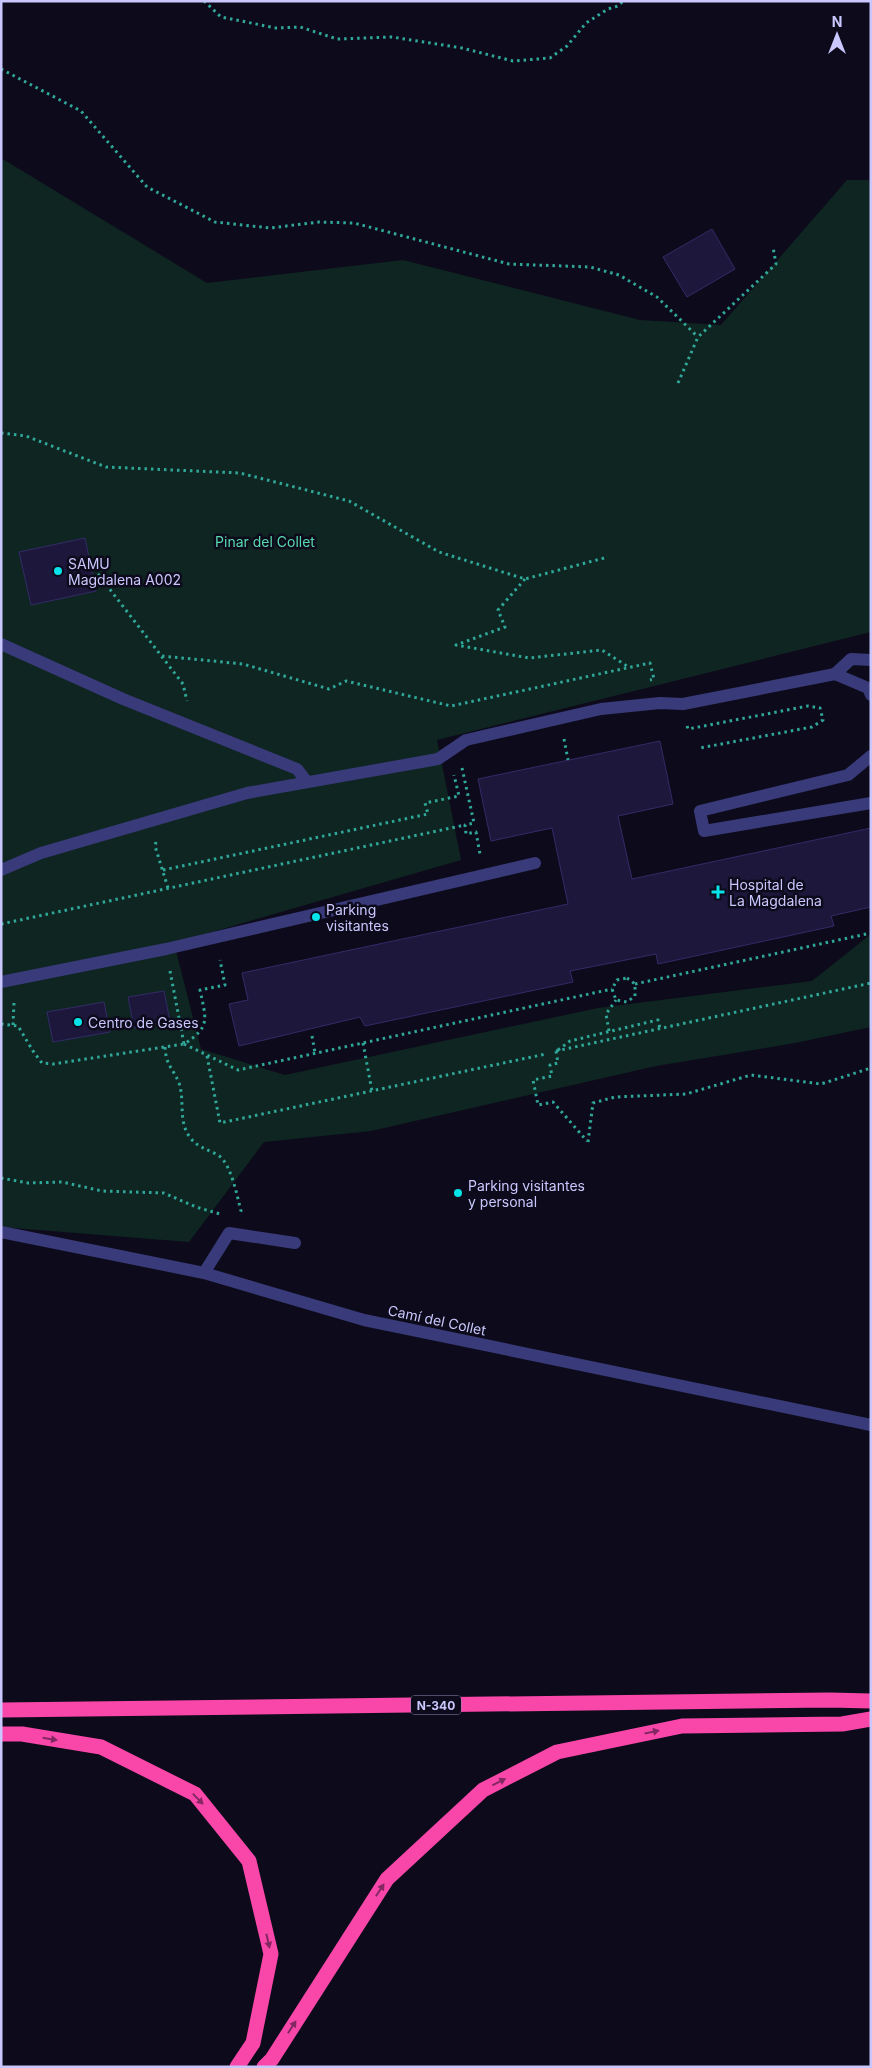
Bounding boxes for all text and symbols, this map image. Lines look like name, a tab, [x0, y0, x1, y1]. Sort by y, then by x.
north arrow	[812, 10, 862, 60]
text: N	[832, 13, 842, 30]
park label: Pinar del Collet	[215, 533, 315, 550]
place label: SAMU Magdalena A002	[68, 555, 181, 588]
marker: SAMU Magdalena A002	[52, 565, 64, 577]
place label: Hospital de La Magdalena	[729, 876, 822, 909]
marker: Hospital de La Magdalena	[711, 885, 725, 899]
place label: Parking visitantes	[326, 901, 389, 934]
marker: Parking visitantes	[310, 911, 322, 923]
place label: Centro de Gases	[88, 1014, 199, 1031]
marker: Centro de Gases	[72, 1016, 84, 1028]
place label: Parking visitantes y personal	[468, 1177, 585, 1210]
marker: Parking visitantes y personal	[452, 1187, 464, 1199]
street label: Camí del Collet	[386, 1301, 488, 1339]
road number: N-340	[411, 1696, 461, 1714]
one-way arrow	[645, 1728, 661, 1736]
one-way arrow	[42, 1735, 58, 1743]
one-way arrow	[492, 1778, 506, 1786]
one-way arrow	[192, 1793, 204, 1805]
one-way arrow	[375, 1884, 384, 1897]
one-way arrow	[264, 1933, 272, 1948]
one-way arrow	[287, 2021, 297, 2034]

